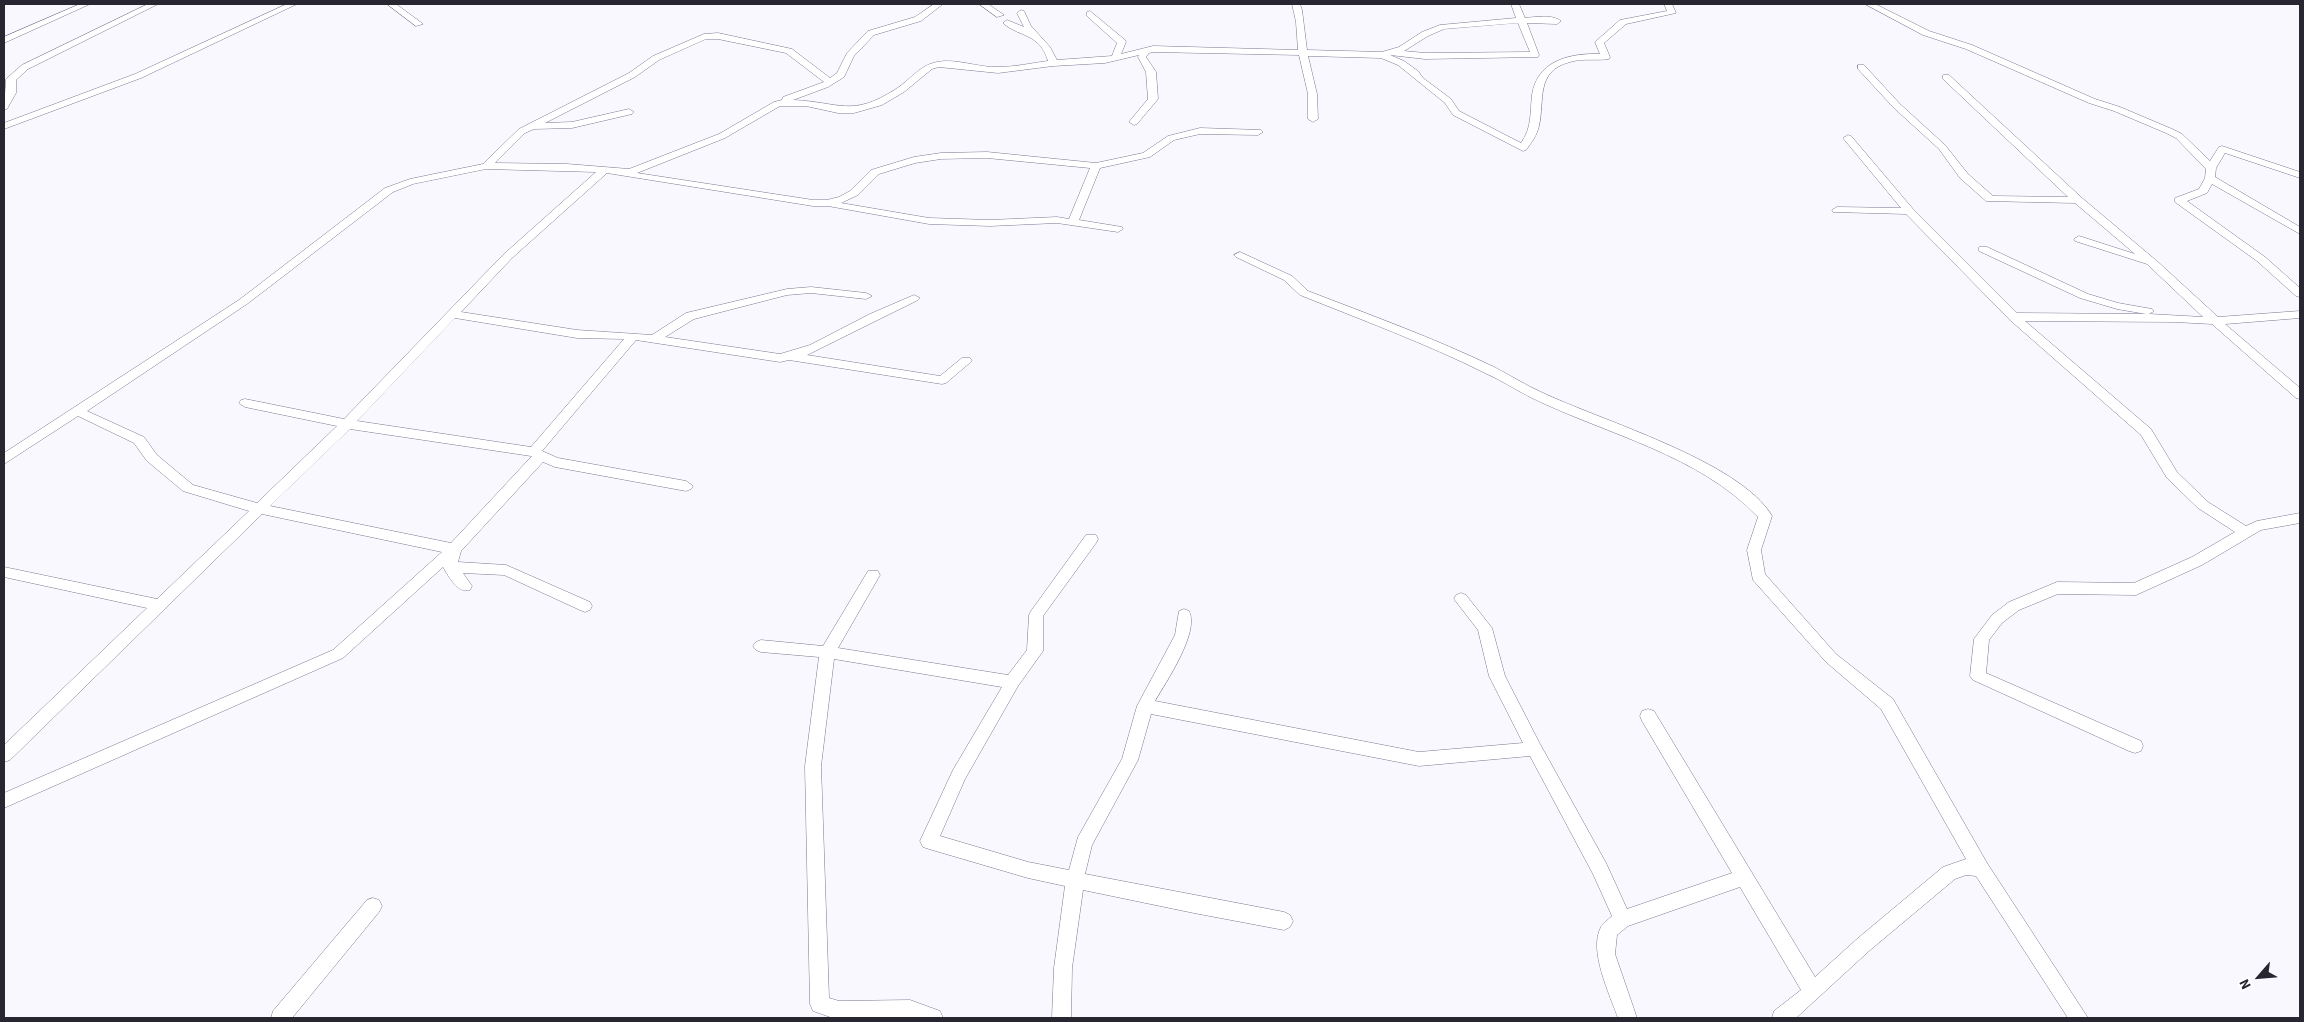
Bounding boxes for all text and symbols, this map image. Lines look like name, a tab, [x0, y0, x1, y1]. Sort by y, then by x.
north arrow	[2234, 952, 2284, 1002]
text: N	[2235, 975, 2257, 992]

